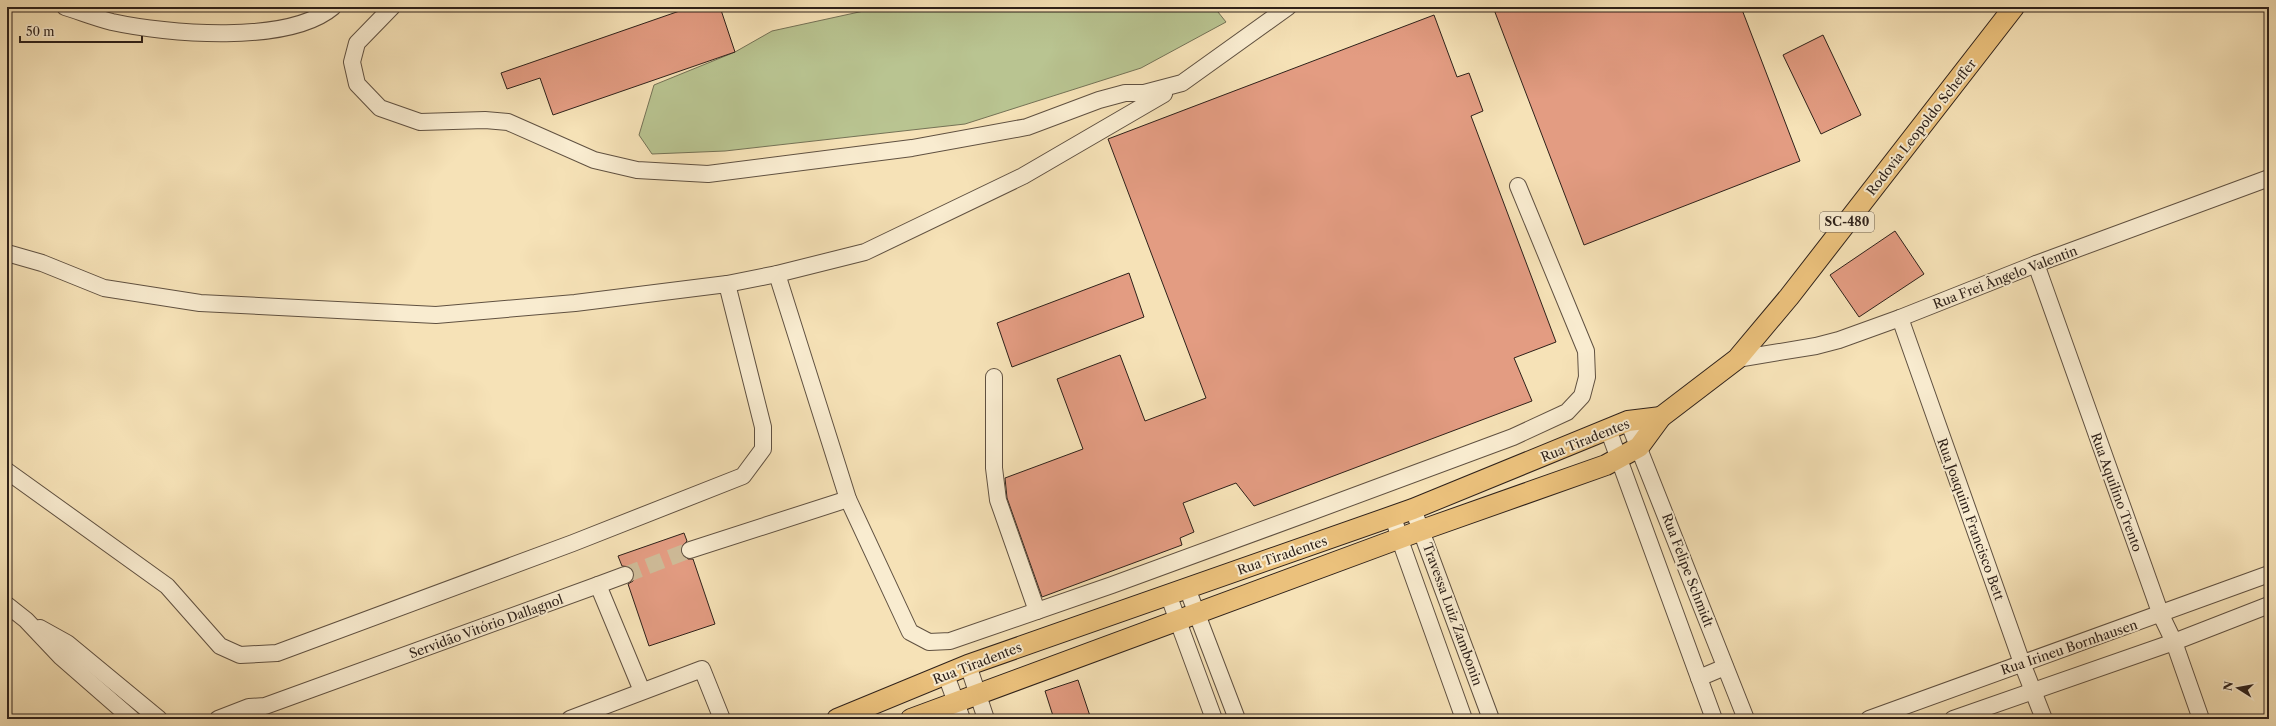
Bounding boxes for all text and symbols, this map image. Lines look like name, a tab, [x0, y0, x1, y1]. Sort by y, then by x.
scale bar	[20, 18, 142, 44]
text: 50 m	[26, 24, 55, 39]
street label: Rodovia Leopoldo Scheffer	[1863, 55, 1980, 198]
road number: SC-480	[1820, 212, 1874, 232]
street label: Rua Frei Ângelo Valentin	[1931, 242, 2079, 312]
street label: Rua Tiradentes	[1538, 415, 1632, 465]
street label: Rua Aquilino Trento	[2088, 430, 2146, 554]
street label: Rua Joaquim Francisco Bett	[1934, 436, 2008, 603]
street label: Rua Felipe Schmidt	[1659, 511, 1717, 630]
street label: Rua Tiradentes	[1235, 532, 1329, 578]
street label: Travessa Luiz Zambonin	[1420, 540, 1486, 688]
street label: Servidão Vitório Dallagnol	[407, 591, 565, 661]
street label: Rua Irineu Bornhausen	[1998, 616, 2140, 678]
street label: Rua Tiradentes	[930, 639, 1024, 687]
north arrow	[2218, 668, 2258, 708]
text: N	[2220, 680, 2236, 692]

